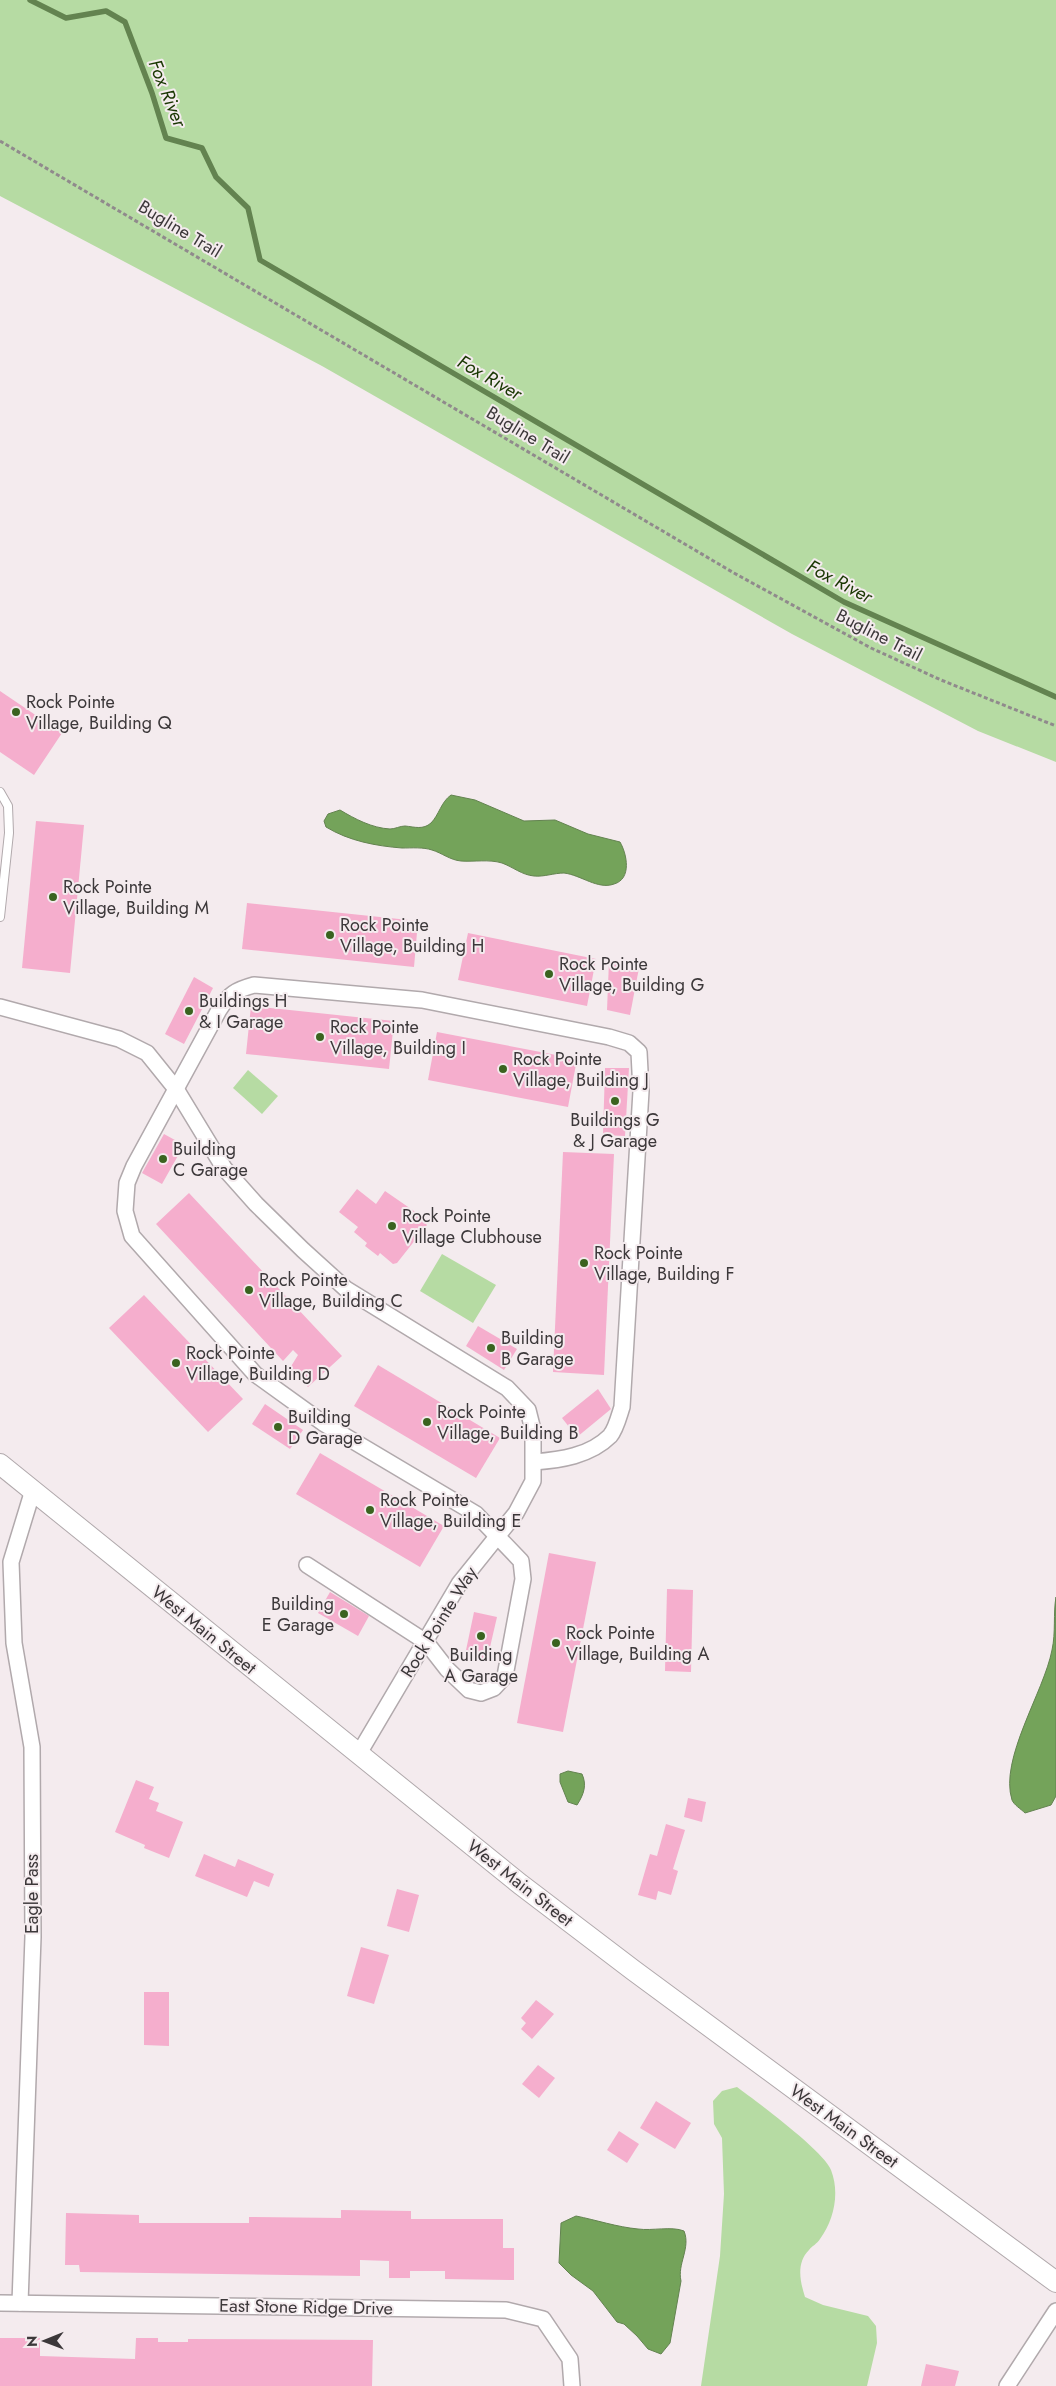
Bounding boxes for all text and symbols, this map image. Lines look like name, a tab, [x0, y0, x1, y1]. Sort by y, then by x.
water label: Fox River	[142, 55, 194, 133]
street label: Bugline Trail	[133, 194, 227, 264]
water label: Fox River	[452, 348, 529, 408]
street label: Bugline Trail	[481, 400, 575, 470]
water label: Fox River	[802, 553, 879, 611]
street label: Bugline Trail	[832, 602, 926, 668]
place label: Rock Pointe Village, Building Q	[26, 689, 172, 736]
marker: Rock Pointe Village, Building Q	[10, 706, 22, 718]
place label: Rock Pointe Village, Building M	[63, 874, 209, 921]
marker: Rock Pointe Village, Building M	[47, 891, 59, 903]
place label: Rock Pointe Village, Building H	[340, 912, 484, 959]
marker: Rock Pointe Village, Building H	[324, 929, 336, 941]
place label: Rock Pointe Village, Building G	[559, 951, 704, 998]
marker: Rock Pointe Village, Building G	[543, 968, 555, 980]
place label: Buildings H & I Garage	[199, 988, 288, 1035]
marker: Buildings H & I Garage	[183, 1005, 195, 1017]
place label: Rock Pointe Village, Building I	[330, 1014, 466, 1061]
marker: Rock Pointe Village, Building I	[314, 1031, 326, 1043]
place label: Rock Pointe Village, Building J	[513, 1046, 649, 1093]
marker: Rock Pointe Village, Building J	[497, 1063, 509, 1075]
marker: Buildings G & J Garage	[609, 1095, 621, 1107]
place label: Buildings G & J Garage	[570, 1107, 660, 1154]
place label: Building C Garage	[173, 1136, 248, 1183]
marker: Building C Garage	[157, 1153, 169, 1165]
place label: Rock Pointe Village Clubhouse	[402, 1203, 542, 1250]
marker: Rock Pointe Village Clubhouse	[386, 1220, 398, 1232]
place label: Rock Pointe Village, Building F	[594, 1240, 734, 1287]
marker: Rock Pointe Village, Building F	[578, 1257, 590, 1269]
place label: Rock Pointe Village, Building C	[259, 1267, 403, 1314]
marker: Rock Pointe Village, Building C	[243, 1284, 255, 1296]
place label: Building B Garage	[501, 1325, 573, 1372]
place label: Rock Pointe Village, Building D	[186, 1340, 330, 1387]
marker: Building B Garage	[485, 1342, 497, 1354]
marker: Rock Pointe Village, Building D	[170, 1357, 182, 1369]
place label: Rock Pointe Village, Building B	[437, 1399, 578, 1446]
place label: Building D Garage	[288, 1404, 363, 1451]
marker: Rock Pointe Village, Building B	[421, 1416, 433, 1428]
marker: Building D Garage	[272, 1421, 284, 1433]
place label: Rock Pointe Village, Building E	[380, 1487, 521, 1534]
marker: Rock Pointe Village, Building E	[364, 1504, 376, 1516]
street label: Rock Pointe Way	[394, 1561, 484, 1683]
street label: West Main Street	[146, 1580, 263, 1681]
place label: Building E Garage	[262, 1591, 334, 1638]
marker: Building E Garage	[338, 1608, 350, 1620]
place label: Rock Pointe Village, Building A	[566, 1620, 709, 1667]
marker: Building A Garage	[475, 1630, 487, 1642]
marker: Rock Pointe Village, Building A	[550, 1637, 562, 1649]
place label: Building A Garage	[444, 1642, 518, 1689]
street label: West Main Street	[461, 1833, 579, 1933]
street label: Eagle Pass	[19, 1854, 45, 1934]
street label: West Main Street	[784, 2078, 904, 2175]
street label: East Stone Ridge Drive	[219, 2292, 393, 2322]
north arrow	[20, 2316, 70, 2366]
text: N	[22, 2335, 42, 2347]

